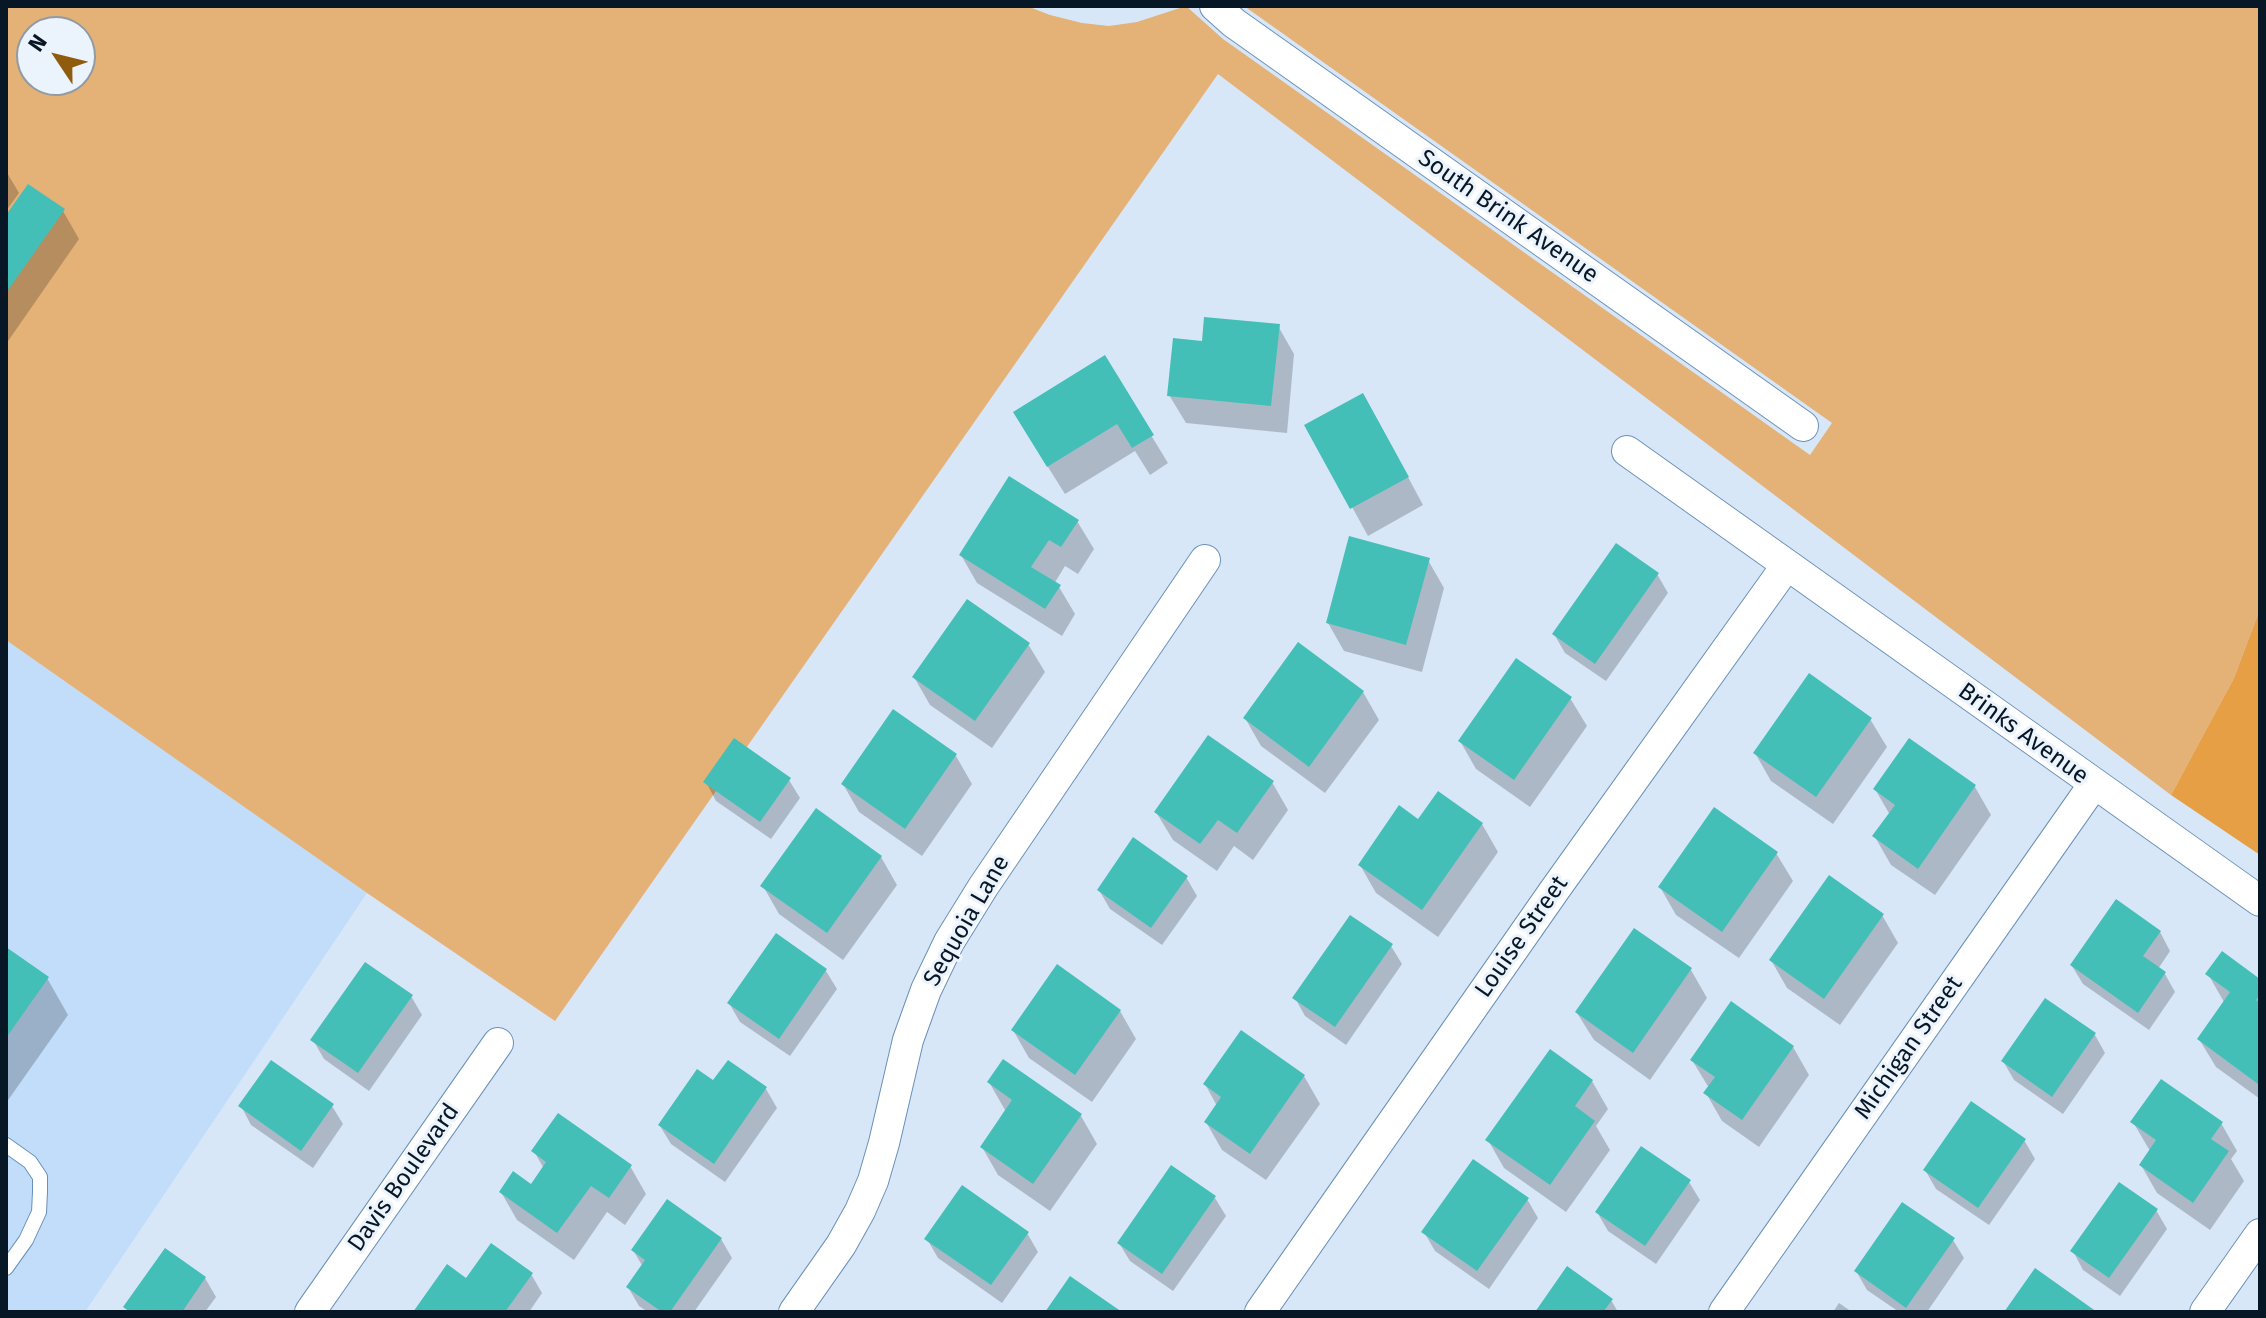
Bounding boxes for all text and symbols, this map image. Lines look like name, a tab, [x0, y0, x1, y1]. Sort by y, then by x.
north arrow	[16, 16, 96, 96]
text: N	[22, 29, 53, 57]
street label: South Brink Avenue	[1412, 144, 1604, 290]
street label: Brinks Avenue	[1952, 677, 2094, 791]
street label: Sequoia Lane	[918, 850, 1016, 992]
street label: Louise Street	[1470, 871, 1574, 1003]
street label: Michigan Street	[1849, 971, 1969, 1125]
street label: Davis Boulevard	[342, 1099, 466, 1257]

